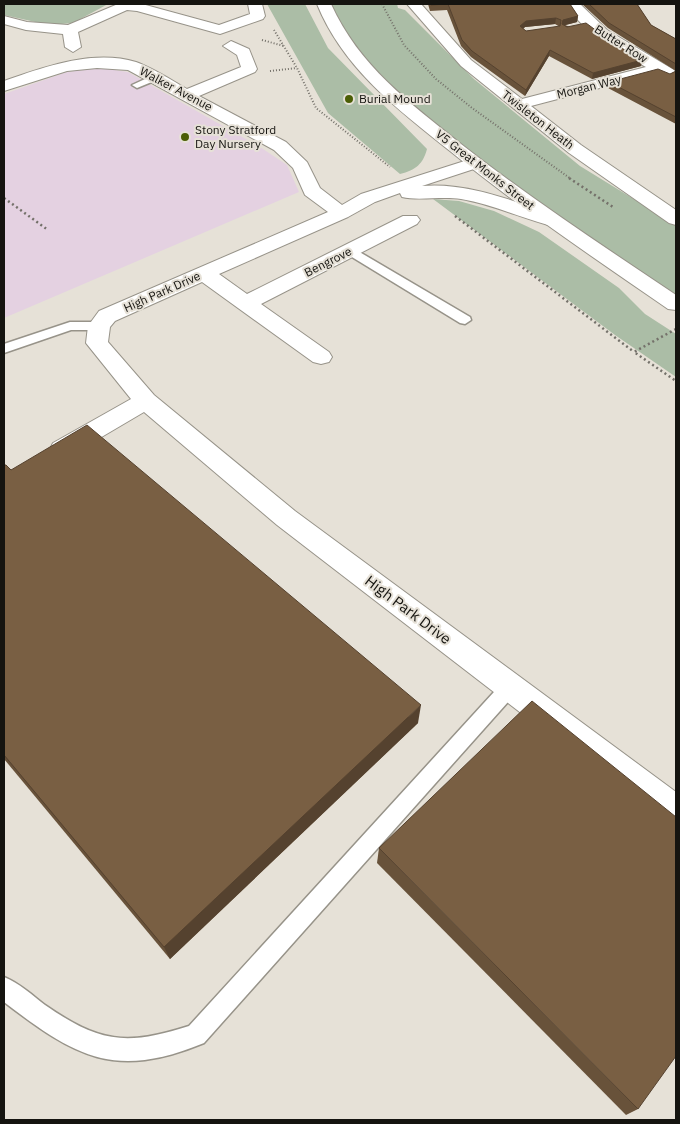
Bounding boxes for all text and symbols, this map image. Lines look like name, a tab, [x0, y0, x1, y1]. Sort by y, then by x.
street label: Butter Row	[592, 21, 651, 66]
street label: Walker Avenue	[137, 63, 216, 114]
street label: Morgan Way	[555, 71, 623, 102]
street label: Twisleton Heath	[499, 87, 577, 152]
place label: Burial Mound	[359, 91, 431, 106]
marker: Burial Mound	[343, 93, 355, 105]
place label: Stony Stratford Day Nursery	[195, 122, 276, 151]
street label: V5 Great Monks Street	[433, 126, 538, 213]
marker: Stony Stratford Day Nursery	[179, 131, 191, 143]
street label: Bengrove	[302, 243, 354, 280]
street label: High Park Drive	[121, 268, 203, 315]
street label: High Park Drive	[361, 571, 455, 648]

